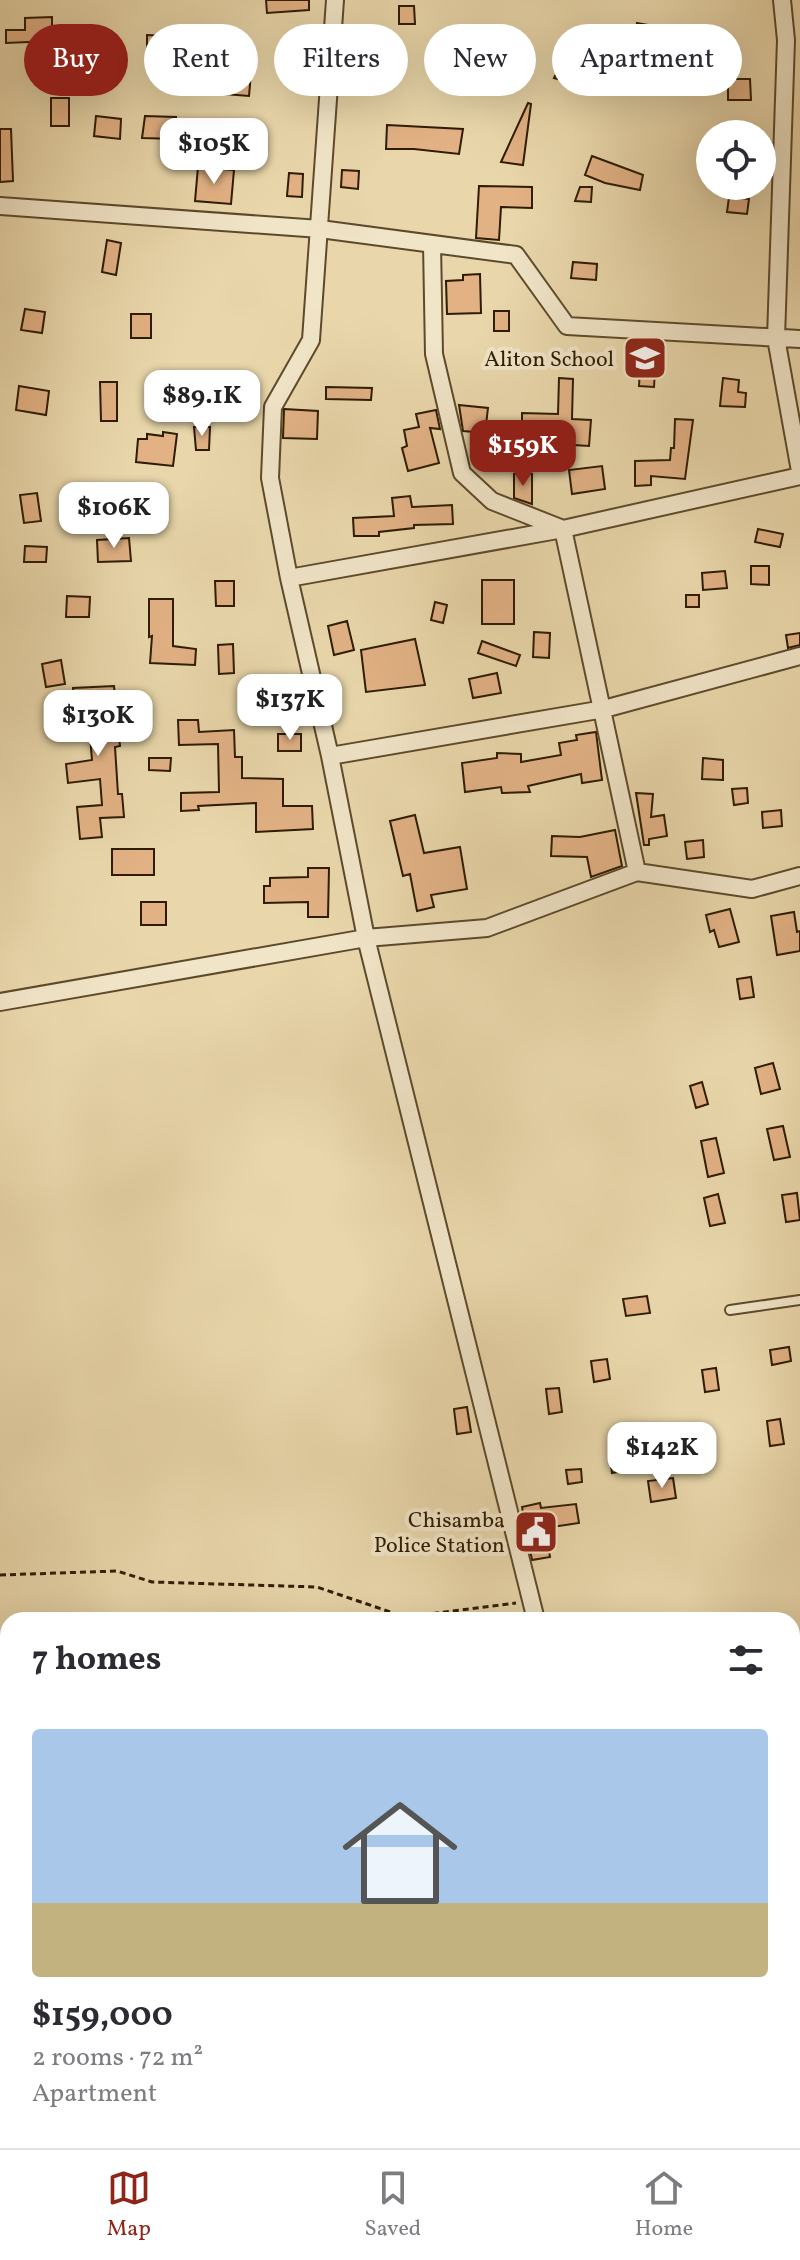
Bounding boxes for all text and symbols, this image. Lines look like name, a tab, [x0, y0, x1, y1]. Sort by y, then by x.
chip: Buy	[24, 24, 128, 96]
chip: Rent	[144, 24, 258, 96]
chip: Filters	[274, 24, 408, 96]
chip: New	[424, 24, 536, 96]
chip: Apartment	[552, 24, 742, 96]
pin: $105K	[158, 118, 270, 186]
map controls	[696, 120, 776, 200]
button: locate	[696, 120, 776, 200]
text: $105K	[178, 126, 250, 162]
school or university icon: Aliton School	[621, 334, 669, 382]
place label: Aliton School	[484, 345, 614, 376]
pin: $89.1K	[137, 370, 267, 438]
text: $89.1K	[162, 378, 242, 414]
pin: $159K	[467, 420, 579, 488]
text: $159K	[488, 428, 558, 464]
pin: $106K	[58, 482, 170, 550]
text: $106K	[77, 490, 151, 526]
pin: $137K	[234, 674, 346, 742]
text: $137K	[255, 682, 325, 718]
pin: $130K	[42, 690, 154, 758]
text: $130K	[62, 698, 134, 734]
pin: $142K	[606, 1422, 718, 1490]
text: $142K	[625, 1430, 699, 1466]
place label: Chisamba Police Station	[374, 1506, 505, 1562]
public building icon: Chisamba Police Station	[512, 1508, 560, 1556]
text: 7 homes	[32, 1637, 161, 1684]
icon: filters	[724, 1638, 768, 1682]
icon: home	[328, 1781, 472, 1925]
text: $159,000	[32, 1993, 173, 2040]
text: 2 rooms · 72 m²	[32, 2040, 203, 2076]
text: Apartment	[32, 2076, 157, 2112]
tab: Map	[107, 2166, 151, 2245]
tab: Saved	[365, 2166, 421, 2245]
tab: Home	[635, 2166, 693, 2245]

